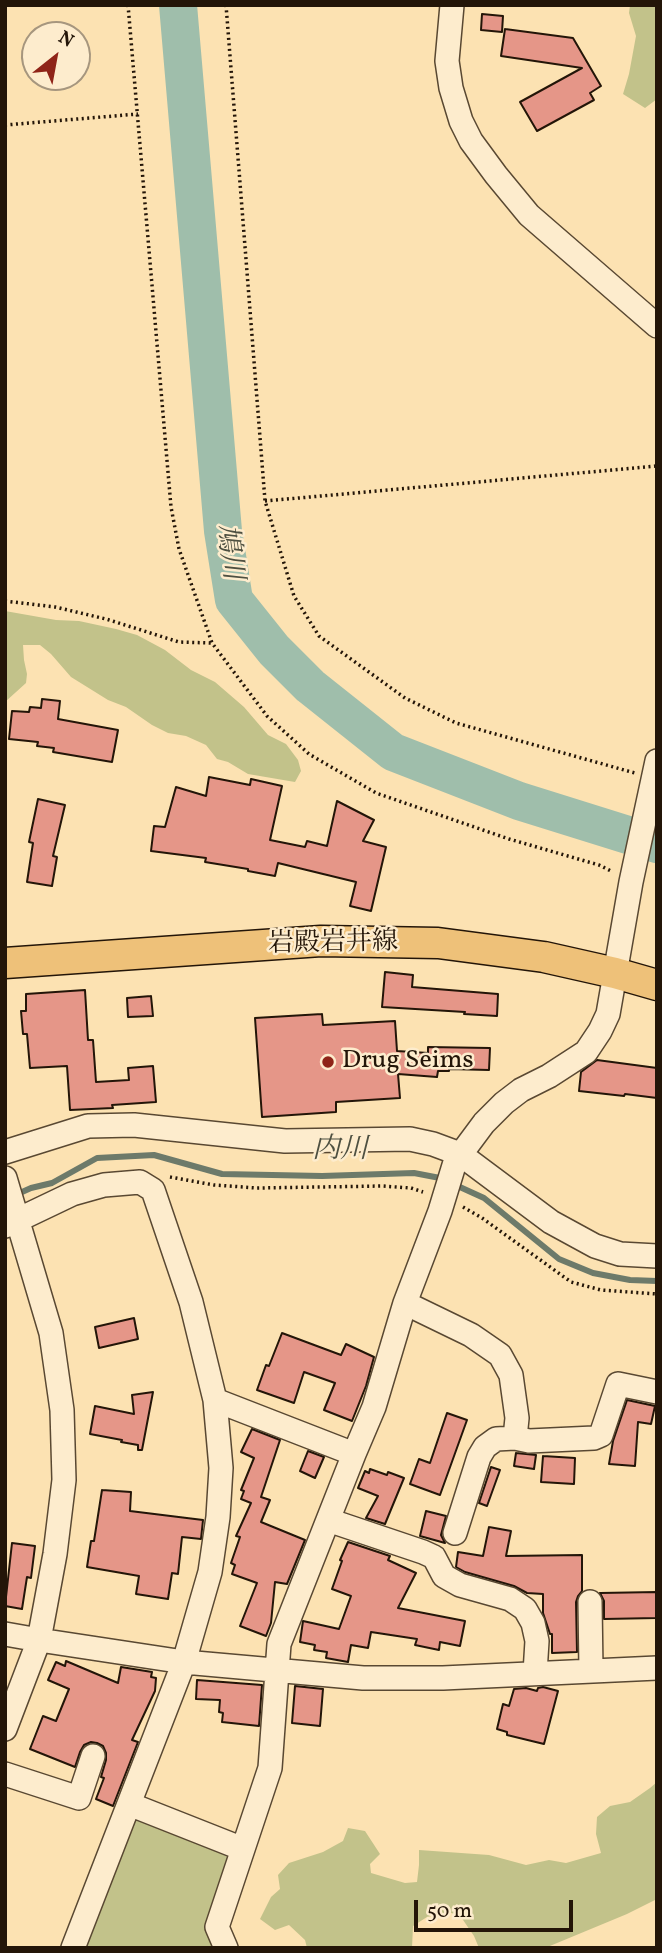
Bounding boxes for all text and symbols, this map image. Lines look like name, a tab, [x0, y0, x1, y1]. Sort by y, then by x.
north arrow	[21, 21, 91, 91]
text: N	[53, 25, 78, 54]
water label: 鳩川	[206, 522, 248, 582]
street label: 岩殿岩井線	[268, 928, 398, 962]
place label: Drug Seims	[342, 1046, 474, 1078]
marker: Drug Seims	[320, 1054, 336, 1070]
water label: 内川	[312, 1135, 368, 1169]
scale bar	[417, 1886, 576, 1930]
text: 50 m	[427, 1897, 472, 1926]

